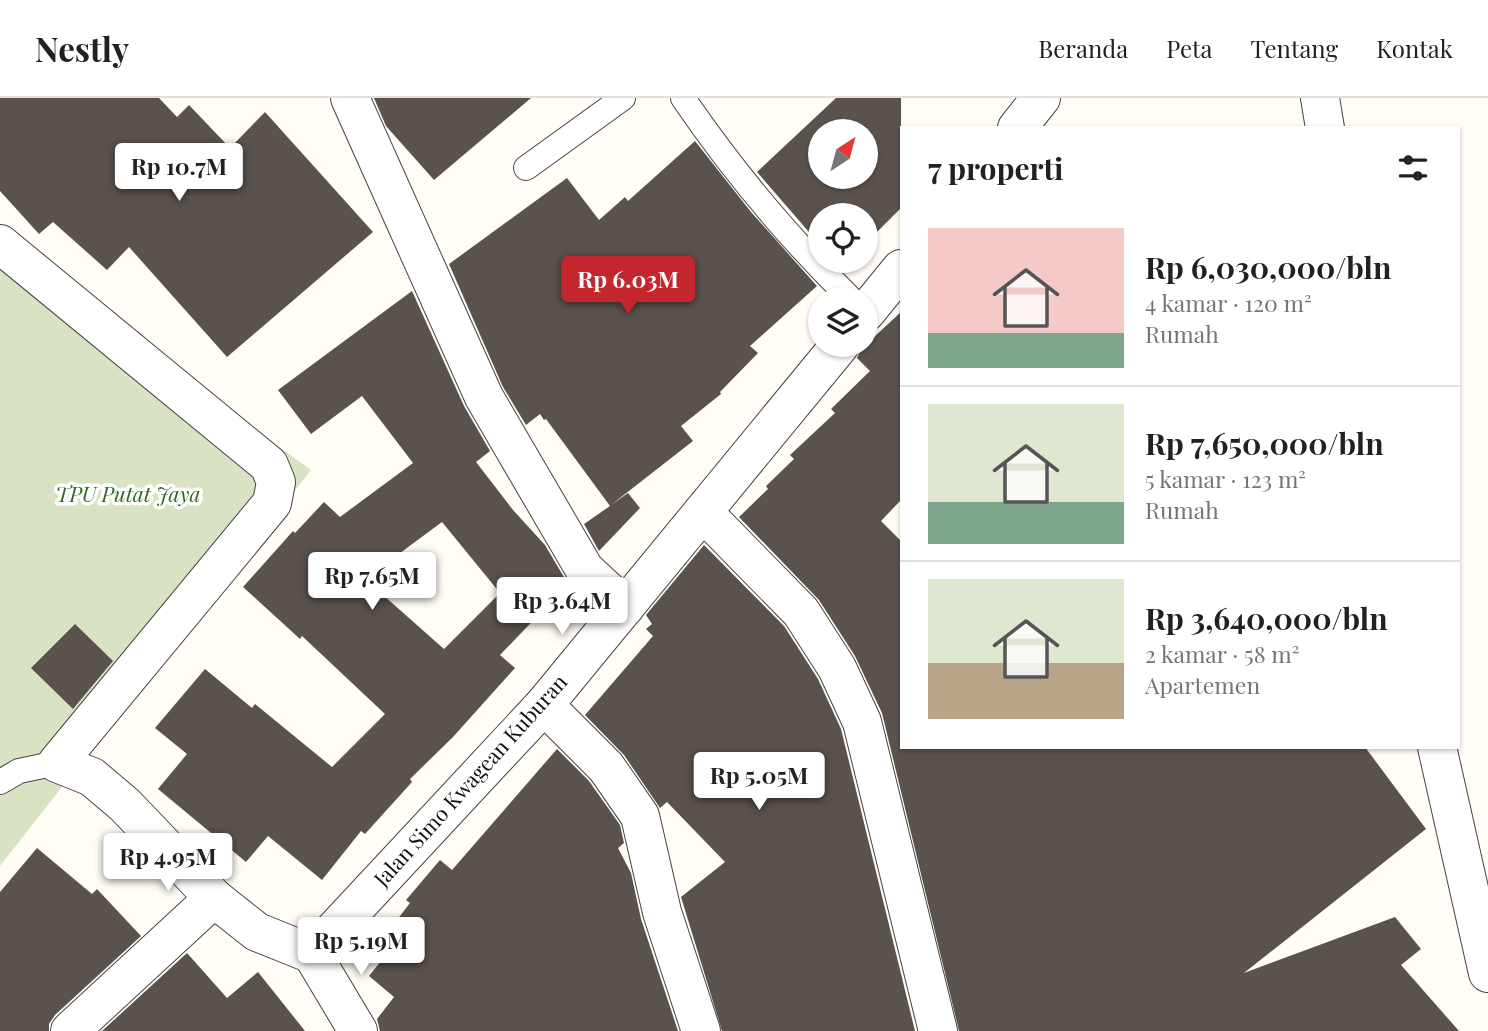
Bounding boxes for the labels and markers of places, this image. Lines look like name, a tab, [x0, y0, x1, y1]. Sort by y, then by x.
pin: Rp 10.7M	[107, 144, 251, 203]
pin: Rp 6.03M	[556, 256, 700, 316]
pin: Rp 7.65M	[300, 552, 444, 612]
pin: Rp 3.64M	[490, 578, 634, 637]
pin: Rp 5.05M	[687, 752, 831, 812]
pin: Rp 4.95M	[96, 834, 240, 893]
pin: Rp 5.19M	[289, 918, 433, 977]

